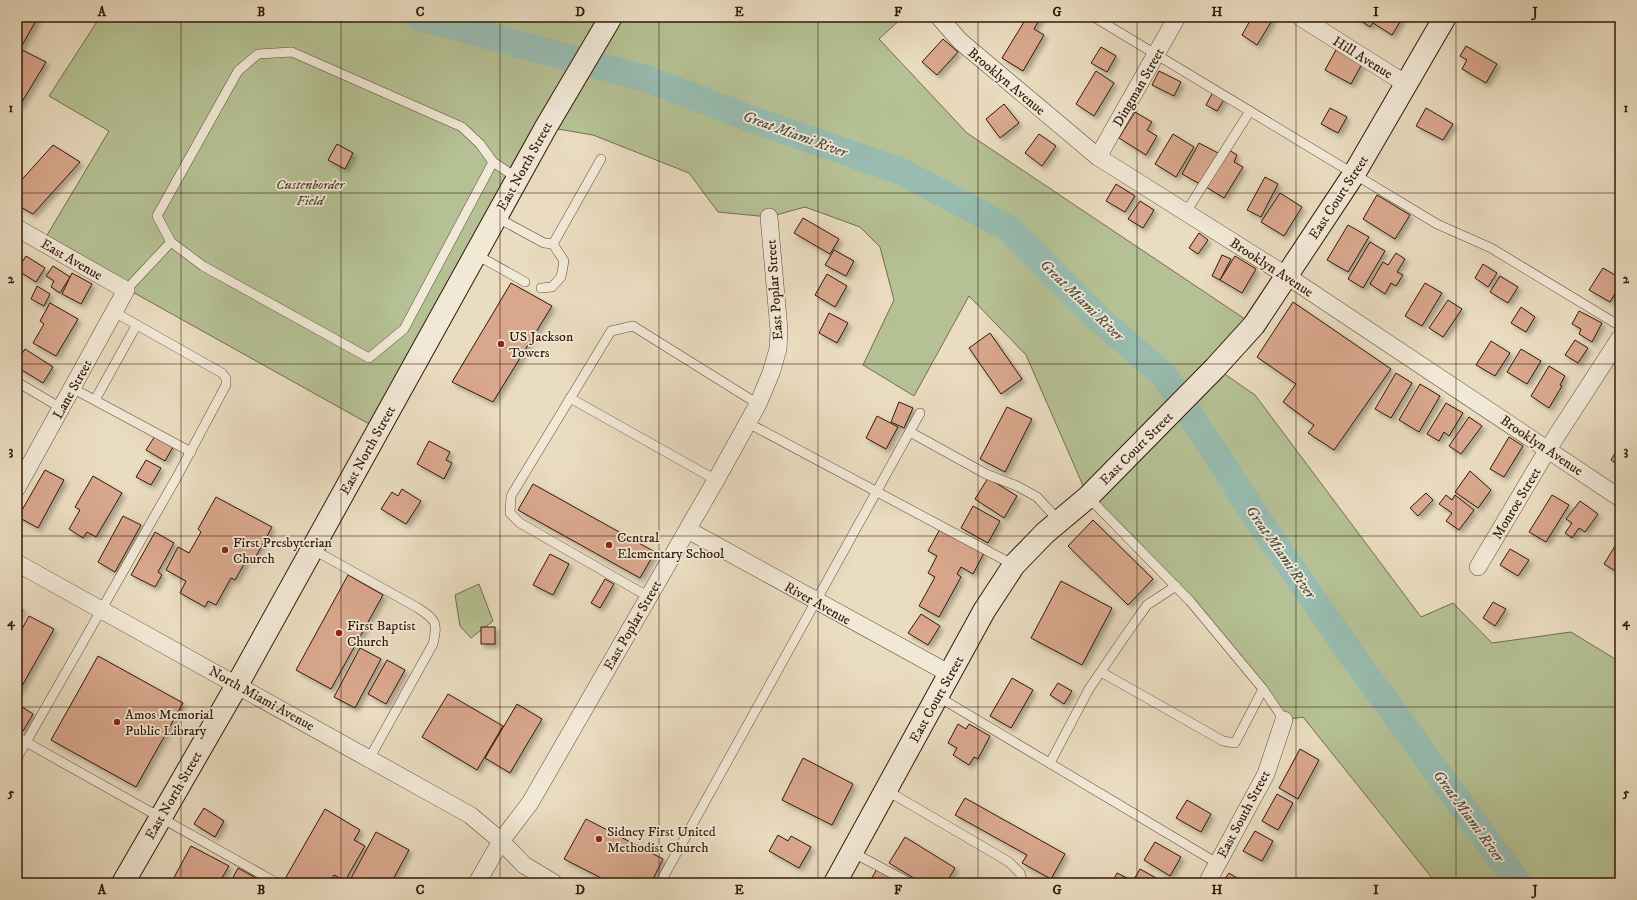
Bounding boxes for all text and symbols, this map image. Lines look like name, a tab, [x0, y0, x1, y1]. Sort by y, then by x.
text: A	[97, 4, 107, 20]
text: B	[257, 4, 265, 20]
text: C	[416, 4, 425, 20]
text: D	[575, 4, 585, 20]
text: E	[734, 4, 744, 20]
text: F	[894, 4, 903, 20]
text: G	[1052, 4, 1062, 20]
text: H	[1212, 4, 1223, 20]
text: I	[1373, 4, 1379, 20]
text: J	[1530, 4, 1538, 21]
street label: Hill Avenue	[1329, 32, 1396, 83]
street label: Brooklyn Avenue	[964, 44, 1049, 120]
street label: Dingman Street	[1109, 44, 1169, 130]
text: 1	[9, 100, 14, 116]
text: 1	[1624, 100, 1629, 116]
water label: Great Miami River	[740, 107, 851, 163]
street label: East North Street	[493, 118, 557, 214]
street label: East Court Street	[1305, 152, 1373, 243]
park label: Custenborder Field	[276, 176, 345, 210]
street label: Brooklyn Avenue	[1226, 234, 1317, 302]
street label: East Avenue	[37, 235, 106, 285]
street label: East Poplar Street	[762, 238, 788, 341]
water label: Great Miami River	[1036, 256, 1129, 346]
text: 2	[8, 271, 15, 287]
text: 2	[1623, 271, 1630, 287]
place label: US Jackson Towers	[509, 328, 574, 362]
marker: US Jackson Towers	[496, 339, 506, 349]
street label: Lane Street	[49, 356, 97, 422]
street label: East North Street	[336, 402, 400, 498]
street label: East Court Street	[1096, 408, 1178, 489]
street label: Brooklyn Avenue	[1497, 412, 1586, 480]
text: 3	[9, 443, 14, 459]
text: 3	[1624, 443, 1629, 459]
street label: Monroe Street	[1488, 464, 1546, 543]
water label: Great Miami River	[1241, 502, 1321, 604]
place label: Central Elementary School	[617, 529, 725, 563]
place label: First Presbyterian Church	[233, 534, 333, 568]
marker: Central Elementary School	[604, 540, 614, 550]
marker: First Presbyterian Church	[220, 545, 230, 555]
street label: East Poplar Street	[600, 577, 666, 674]
street label: River Avenue	[781, 578, 854, 630]
text: 4	[6, 614, 15, 631]
text: 4	[1621, 614, 1630, 631]
place label: First Baptist Church	[347, 617, 416, 651]
marker: First Baptist Church	[334, 628, 344, 638]
street label: East Court Street	[906, 652, 968, 746]
street label: North Miami Avenue	[206, 662, 318, 735]
place label: Amos Memorial Public Library	[125, 706, 214, 740]
marker: Amos Memorial Public Library	[112, 717, 122, 727]
street label: East North Street	[141, 748, 207, 843]
water label: Great Miami River	[1429, 766, 1509, 867]
street label: East South Street	[1213, 767, 1275, 861]
text: 5	[7, 785, 15, 801]
text: 5	[1622, 785, 1630, 801]
place label: Sidney First United Methodist Church	[607, 823, 716, 857]
marker: Sidney First United Methodist Church	[594, 834, 604, 844]
text: A	[97, 882, 107, 898]
text: B	[257, 882, 265, 898]
text: C	[416, 882, 425, 898]
text: D	[575, 882, 585, 898]
text: E	[734, 882, 744, 898]
text: F	[894, 882, 903, 898]
text: G	[1052, 882, 1062, 898]
text: H	[1212, 882, 1223, 898]
text: I	[1373, 882, 1379, 898]
text: J	[1530, 882, 1538, 899]

